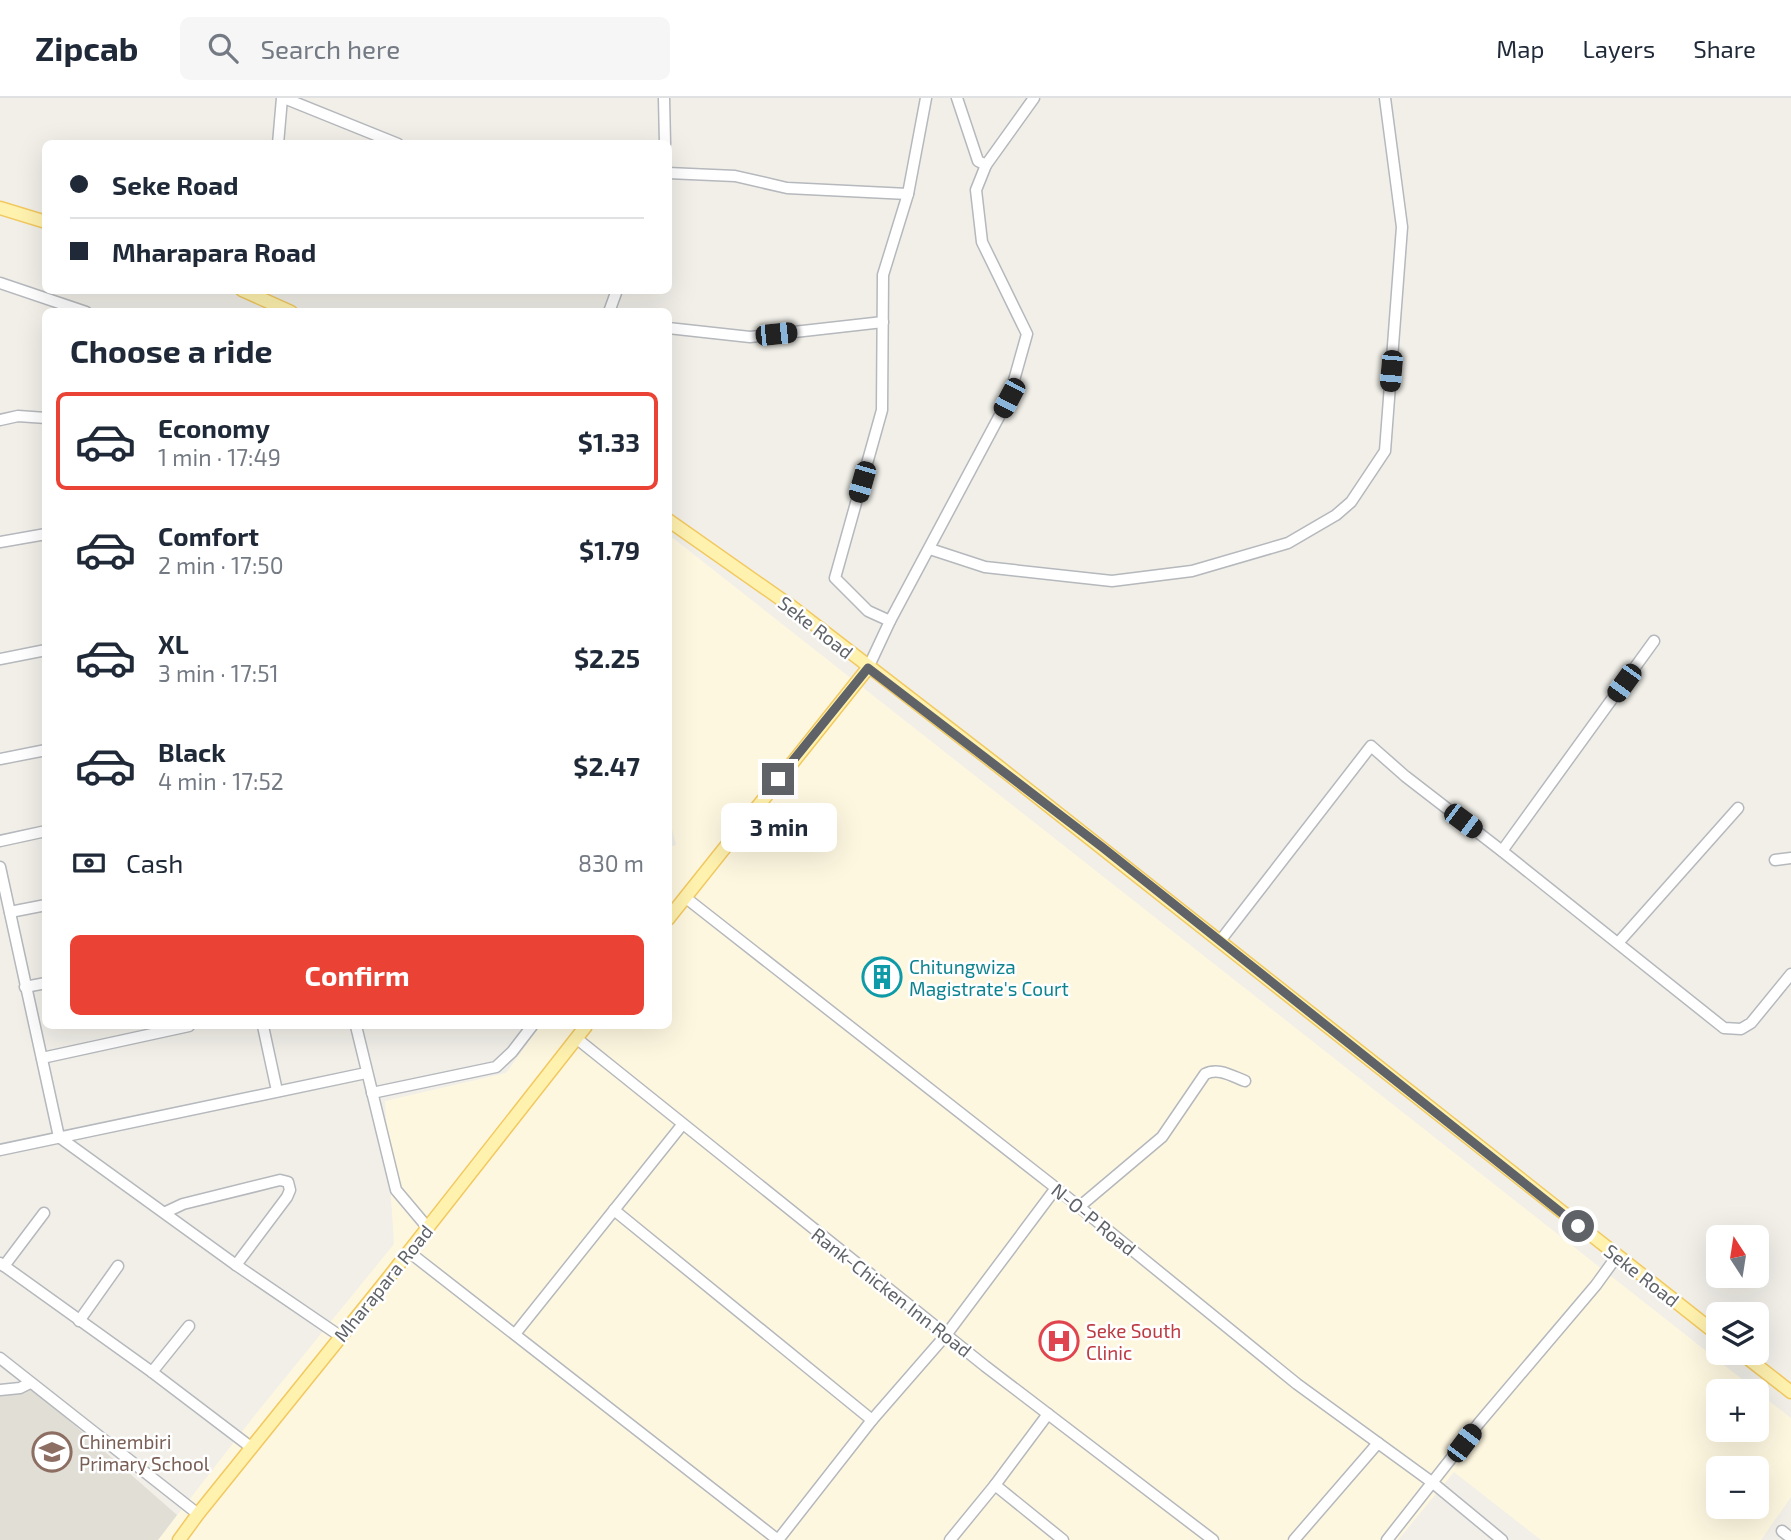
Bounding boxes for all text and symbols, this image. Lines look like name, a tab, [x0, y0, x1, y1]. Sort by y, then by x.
search box	[180, 17, 670, 80]
text: Zipcab	[35, 28, 138, 68]
icon: search	[204, 29, 242, 67]
text: Search here	[260, 33, 400, 64]
text: Map	[1496, 34, 1544, 63]
text: Layers	[1582, 34, 1655, 63]
text: Share	[1693, 34, 1756, 63]
text: Seke Road	[112, 169, 239, 200]
text: Mharapara Road	[112, 236, 316, 267]
car	[755, 321, 798, 347]
text: Choose a ride	[70, 331, 273, 369]
car	[1379, 349, 1404, 393]
car	[990, 375, 1029, 421]
icon: car	[74, 410, 137, 473]
text: Economy	[158, 412, 270, 443]
text: $1.33	[578, 426, 640, 457]
text: 1 min · 17:49	[158, 443, 281, 471]
car	[847, 459, 878, 505]
icon: car	[74, 518, 137, 581]
text: Comfort	[158, 520, 259, 551]
text: $1.79	[579, 534, 640, 565]
text: 2 min · 17:50	[158, 551, 284, 579]
street label: Seke Road	[774, 591, 858, 663]
icon: car	[74, 626, 137, 689]
text: XL	[158, 628, 189, 659]
text: $2.25	[574, 642, 640, 673]
text: 3 min · 17:51	[158, 659, 279, 687]
car	[1604, 660, 1645, 706]
icon: car	[74, 734, 137, 797]
text: Black	[158, 736, 226, 767]
text: $2.47	[573, 750, 640, 781]
route end	[762, 763, 794, 795]
text: 4 min · 17:52	[158, 767, 284, 795]
car	[1440, 800, 1487, 842]
callout: 3 min	[720, 804, 836, 852]
text: 3 min	[750, 813, 808, 841]
icon: cash	[70, 844, 108, 882]
text: Cash	[126, 847, 183, 878]
text: 830 m	[578, 849, 644, 877]
button: Confirm	[70, 935, 644, 1015]
place label: Chitungwiza Magistrate's Court	[909, 955, 1069, 1000]
building icon: Chitungwiza Magistrate's Court	[861, 956, 903, 998]
street label: N-O-P Road	[1047, 1178, 1141, 1260]
route start	[1562, 1210, 1594, 1242]
street label: Mharapara Road	[329, 1220, 437, 1346]
street label: Rank-Chicken Inn Road	[807, 1222, 977, 1362]
north arrow	[1706, 1225, 1769, 1288]
map controls	[1706, 1225, 1769, 1519]
street label: Seke Road	[1600, 1239, 1684, 1311]
button: layers	[1706, 1302, 1769, 1365]
place label: Seke South Clinic	[1086, 1319, 1181, 1364]
hospital icon: Seke South Clinic	[1038, 1320, 1080, 1362]
button: +	[1706, 1379, 1769, 1442]
car	[1443, 1420, 1486, 1466]
place label: Chinembiri Primary School	[79, 1430, 210, 1475]
school or university icon: Chinembiri Primary School	[31, 1431, 73, 1473]
button: −	[1706, 1456, 1769, 1519]

